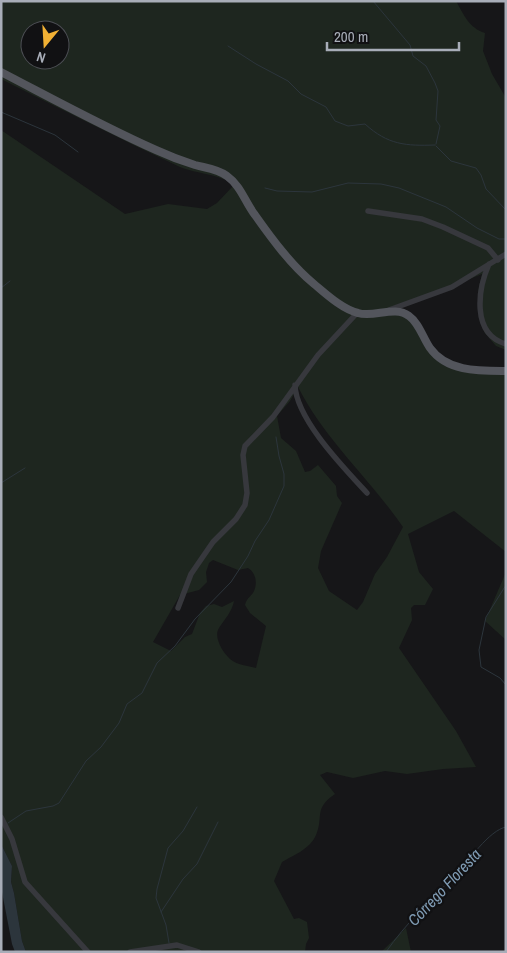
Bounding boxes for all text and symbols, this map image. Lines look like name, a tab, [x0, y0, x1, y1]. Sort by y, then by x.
north arrow	[20, 20, 70, 70]
scale bar	[327, 20, 460, 52]
text: 200 m	[334, 26, 368, 47]
text: N	[34, 48, 48, 67]
water label: Córrego Floresta	[402, 844, 486, 930]

